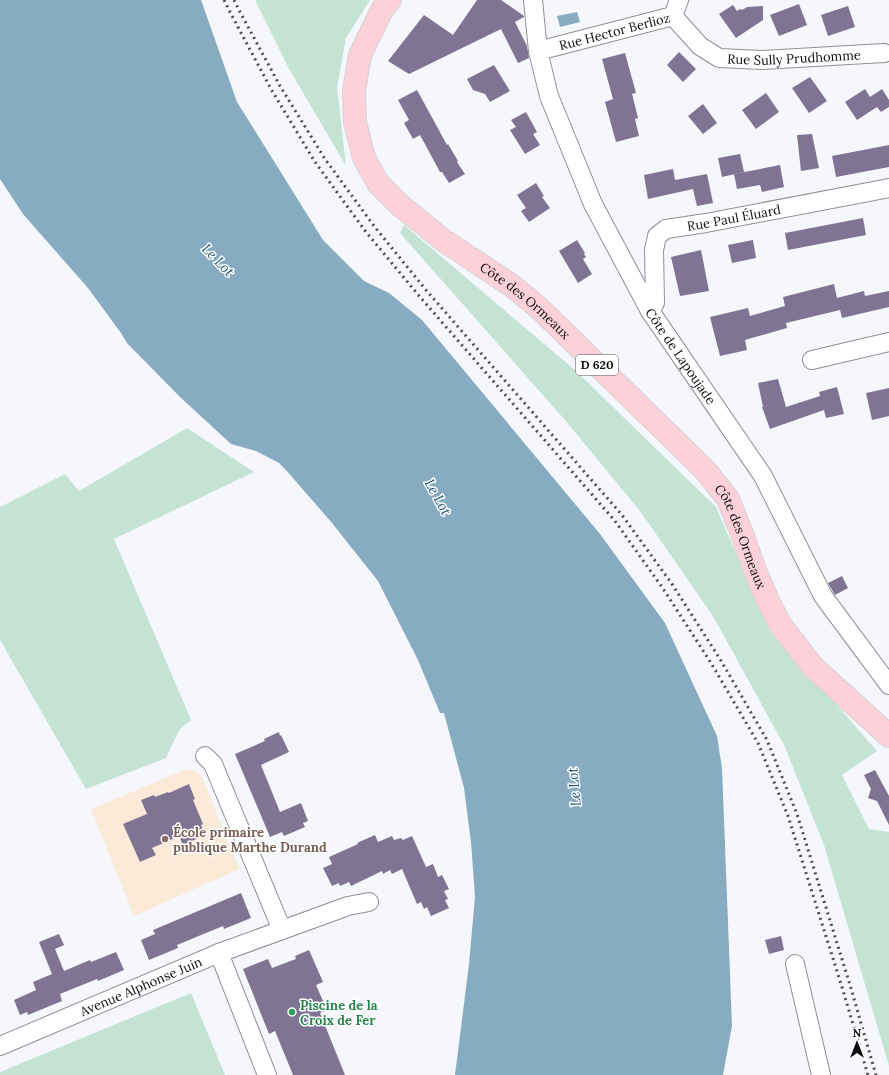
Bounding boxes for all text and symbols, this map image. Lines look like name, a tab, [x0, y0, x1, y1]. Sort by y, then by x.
street label: Rue Hector Berlioz	[557, 9, 672, 54]
street label: Rue Sully Prudhomme	[727, 46, 861, 69]
street label: Rue Paul Éluard	[686, 201, 782, 235]
water label: Le Lot	[198, 240, 239, 281]
street label: Côte des Ormeaux	[476, 259, 574, 343]
street label: Côte de Lapoujade	[641, 305, 719, 408]
road number: D 620	[576, 355, 618, 375]
water label: Le Lot	[421, 476, 456, 519]
street label: Côte des Ormeaux	[711, 481, 770, 592]
water label: Le Lot	[563, 766, 585, 807]
place label: École primaire publique Marthe Durand	[173, 823, 327, 856]
marker: École primaire publique Marthe Durand	[160, 834, 170, 844]
street label: Avenue Alphonse Juin	[76, 953, 205, 1020]
place label: Piscine de la Croix de Fer	[300, 997, 378, 1029]
marker: Piscine de la Croix de Fer	[287, 1007, 297, 1017]
north arrow	[837, 1023, 877, 1063]
text: N	[853, 1026, 862, 1040]

